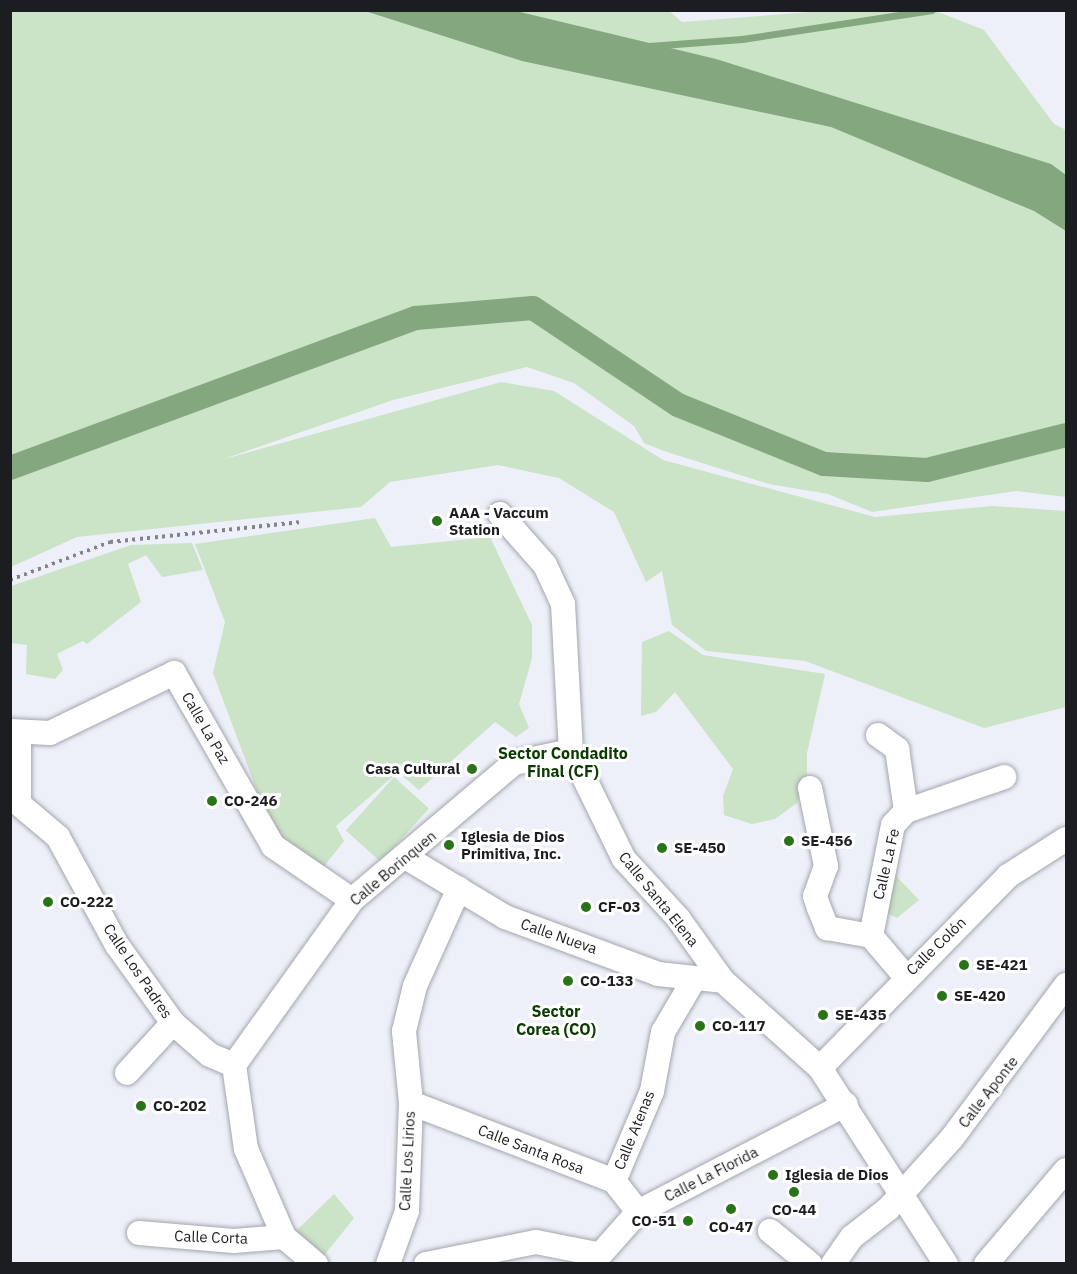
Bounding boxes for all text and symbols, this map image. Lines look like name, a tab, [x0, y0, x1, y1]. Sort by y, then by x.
place label: AAA - Vaccum Station	[449, 503, 549, 538]
marker: AAA - Vaccum Station	[430, 514, 444, 528]
street label: Calle La Paz	[178, 689, 234, 767]
district label: Sector Condadito Final (CF)	[498, 743, 628, 781]
place label: Casa Cultural	[365, 760, 460, 778]
marker: Casa Cultural	[465, 762, 479, 776]
place label: CO-246	[224, 792, 278, 810]
marker: CO-246	[205, 794, 219, 808]
street label: Calle Borinquen	[346, 827, 440, 909]
place label: Iglesia de Dios Primitiva, Inc.	[461, 827, 565, 862]
street label: Calle La Fe	[869, 827, 903, 901]
place label: SE-456	[801, 832, 853, 850]
marker: SE-456	[782, 834, 796, 848]
marker: Iglesia de Dios Primitiva, Inc.	[442, 838, 456, 852]
place label: SE-450	[674, 839, 726, 857]
marker: SE-450	[655, 841, 669, 855]
street label: Calle Santa Elena	[615, 848, 703, 950]
place label: CO-222	[60, 893, 114, 911]
marker: CO-222	[41, 895, 55, 909]
place label: CF-03	[598, 898, 641, 916]
marker: CF-03	[579, 900, 593, 914]
street label: Calle Colón	[902, 913, 970, 979]
street label: Calle Nueva	[518, 915, 600, 957]
street label: Calle Los Padres	[100, 920, 176, 1022]
place label: SE-421	[976, 956, 1028, 974]
marker: SE-421	[957, 958, 971, 972]
place label: CO-133	[580, 972, 634, 990]
marker: CO-133	[561, 974, 575, 988]
place label: SE-420	[954, 987, 1006, 1005]
marker: SE-420	[935, 989, 949, 1003]
district label: Sector Corea (CO)	[516, 1001, 596, 1039]
place label: SE-435	[835, 1006, 887, 1024]
marker: SE-435	[816, 1008, 830, 1022]
place label: CO-117	[712, 1017, 766, 1035]
marker: CO-117	[693, 1019, 707, 1033]
street label: Calle Aponte	[954, 1053, 1022, 1131]
street label: Calle Atenas	[610, 1088, 658, 1172]
place label: CO-202	[153, 1097, 207, 1115]
marker: CO-202	[134, 1099, 148, 1113]
street label: Calle Los Lirios	[395, 1111, 419, 1211]
street label: Calle Santa Rosa	[475, 1120, 587, 1178]
street label: Calle La Florida	[661, 1143, 761, 1205]
place label: Iglesia de Dios	[785, 1166, 889, 1184]
marker: Iglesia de Dios	[766, 1168, 780, 1182]
marker: CO-44	[787, 1185, 801, 1199]
place label: CO-44	[772, 1201, 816, 1219]
marker: CO-47	[724, 1202, 738, 1216]
place label: CO-51	[631, 1212, 676, 1230]
marker: CO-51	[681, 1214, 695, 1228]
place label: CO-47	[709, 1218, 753, 1236]
street label: Calle Corta	[174, 1227, 248, 1247]

